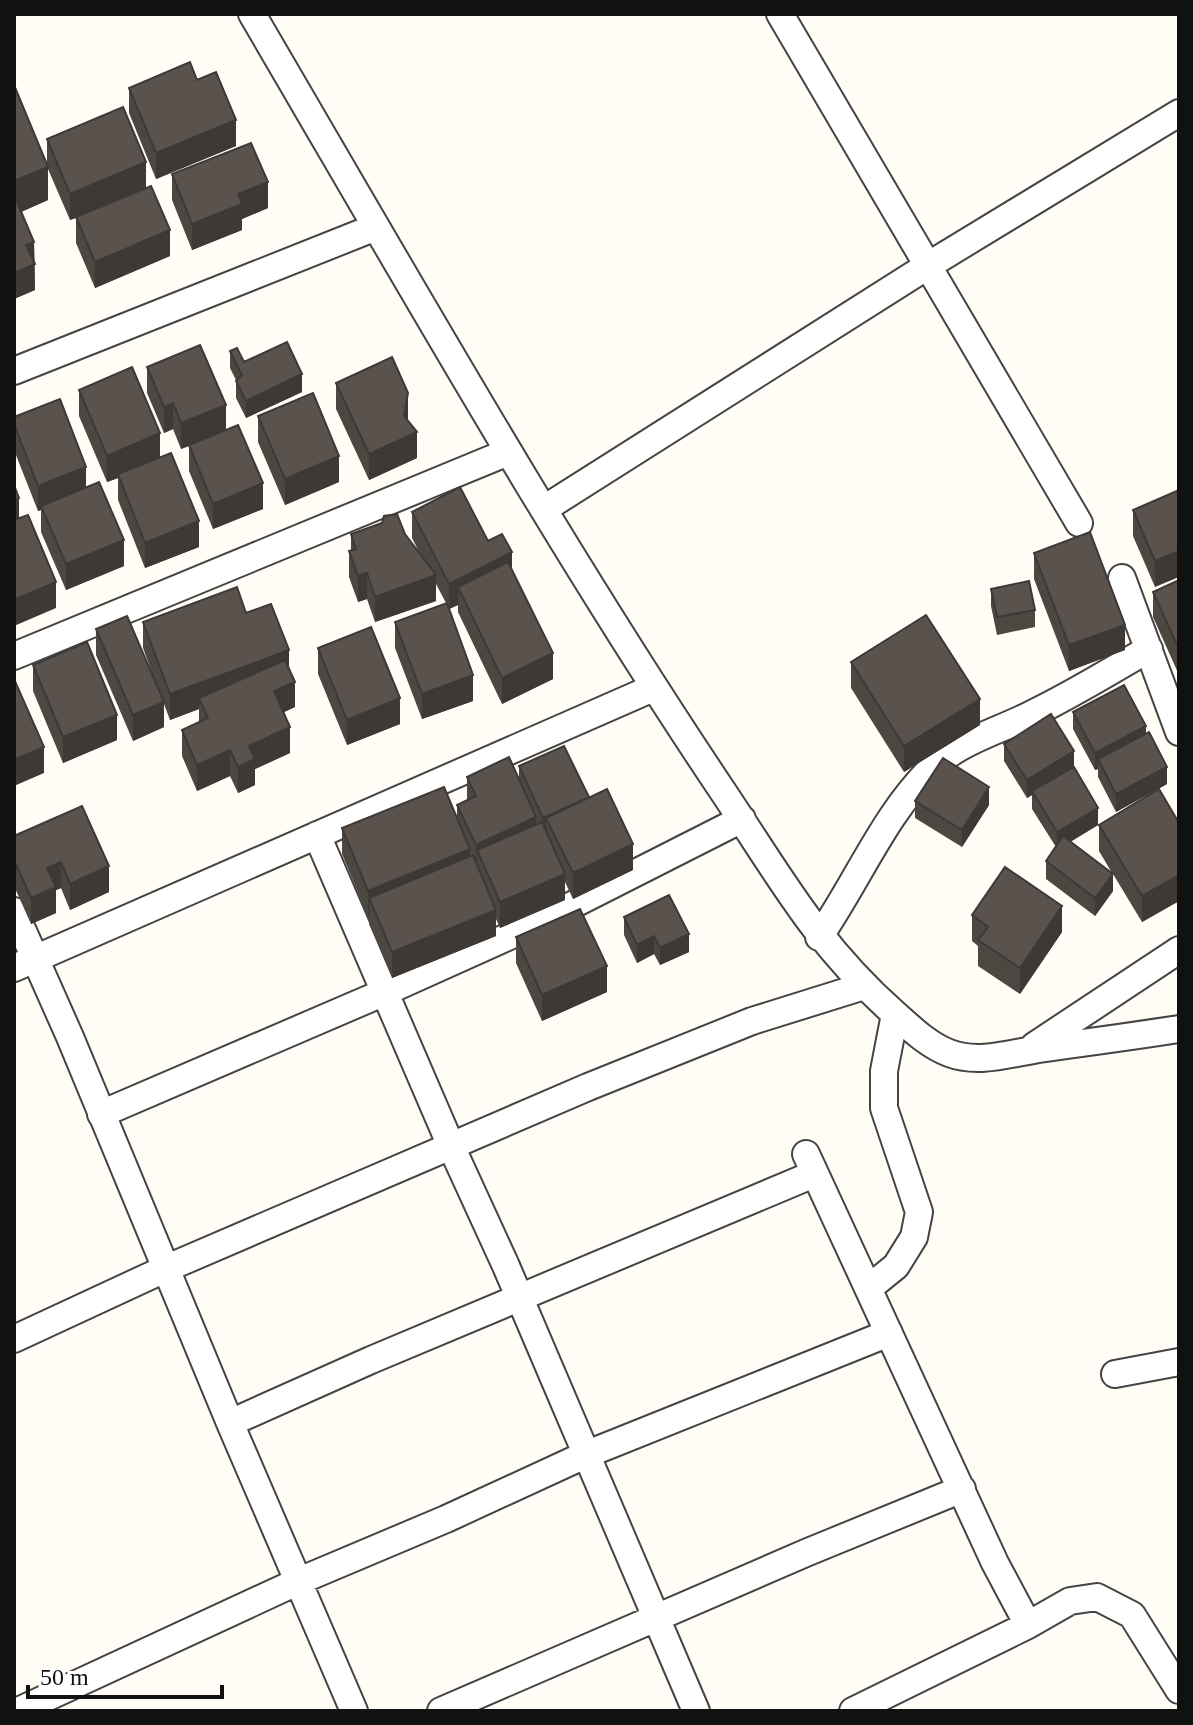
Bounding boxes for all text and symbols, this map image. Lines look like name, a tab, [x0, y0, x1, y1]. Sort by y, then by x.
scale bar	[28, 1649, 222, 1699]
text: 50 m	[40, 1664, 89, 1690]

